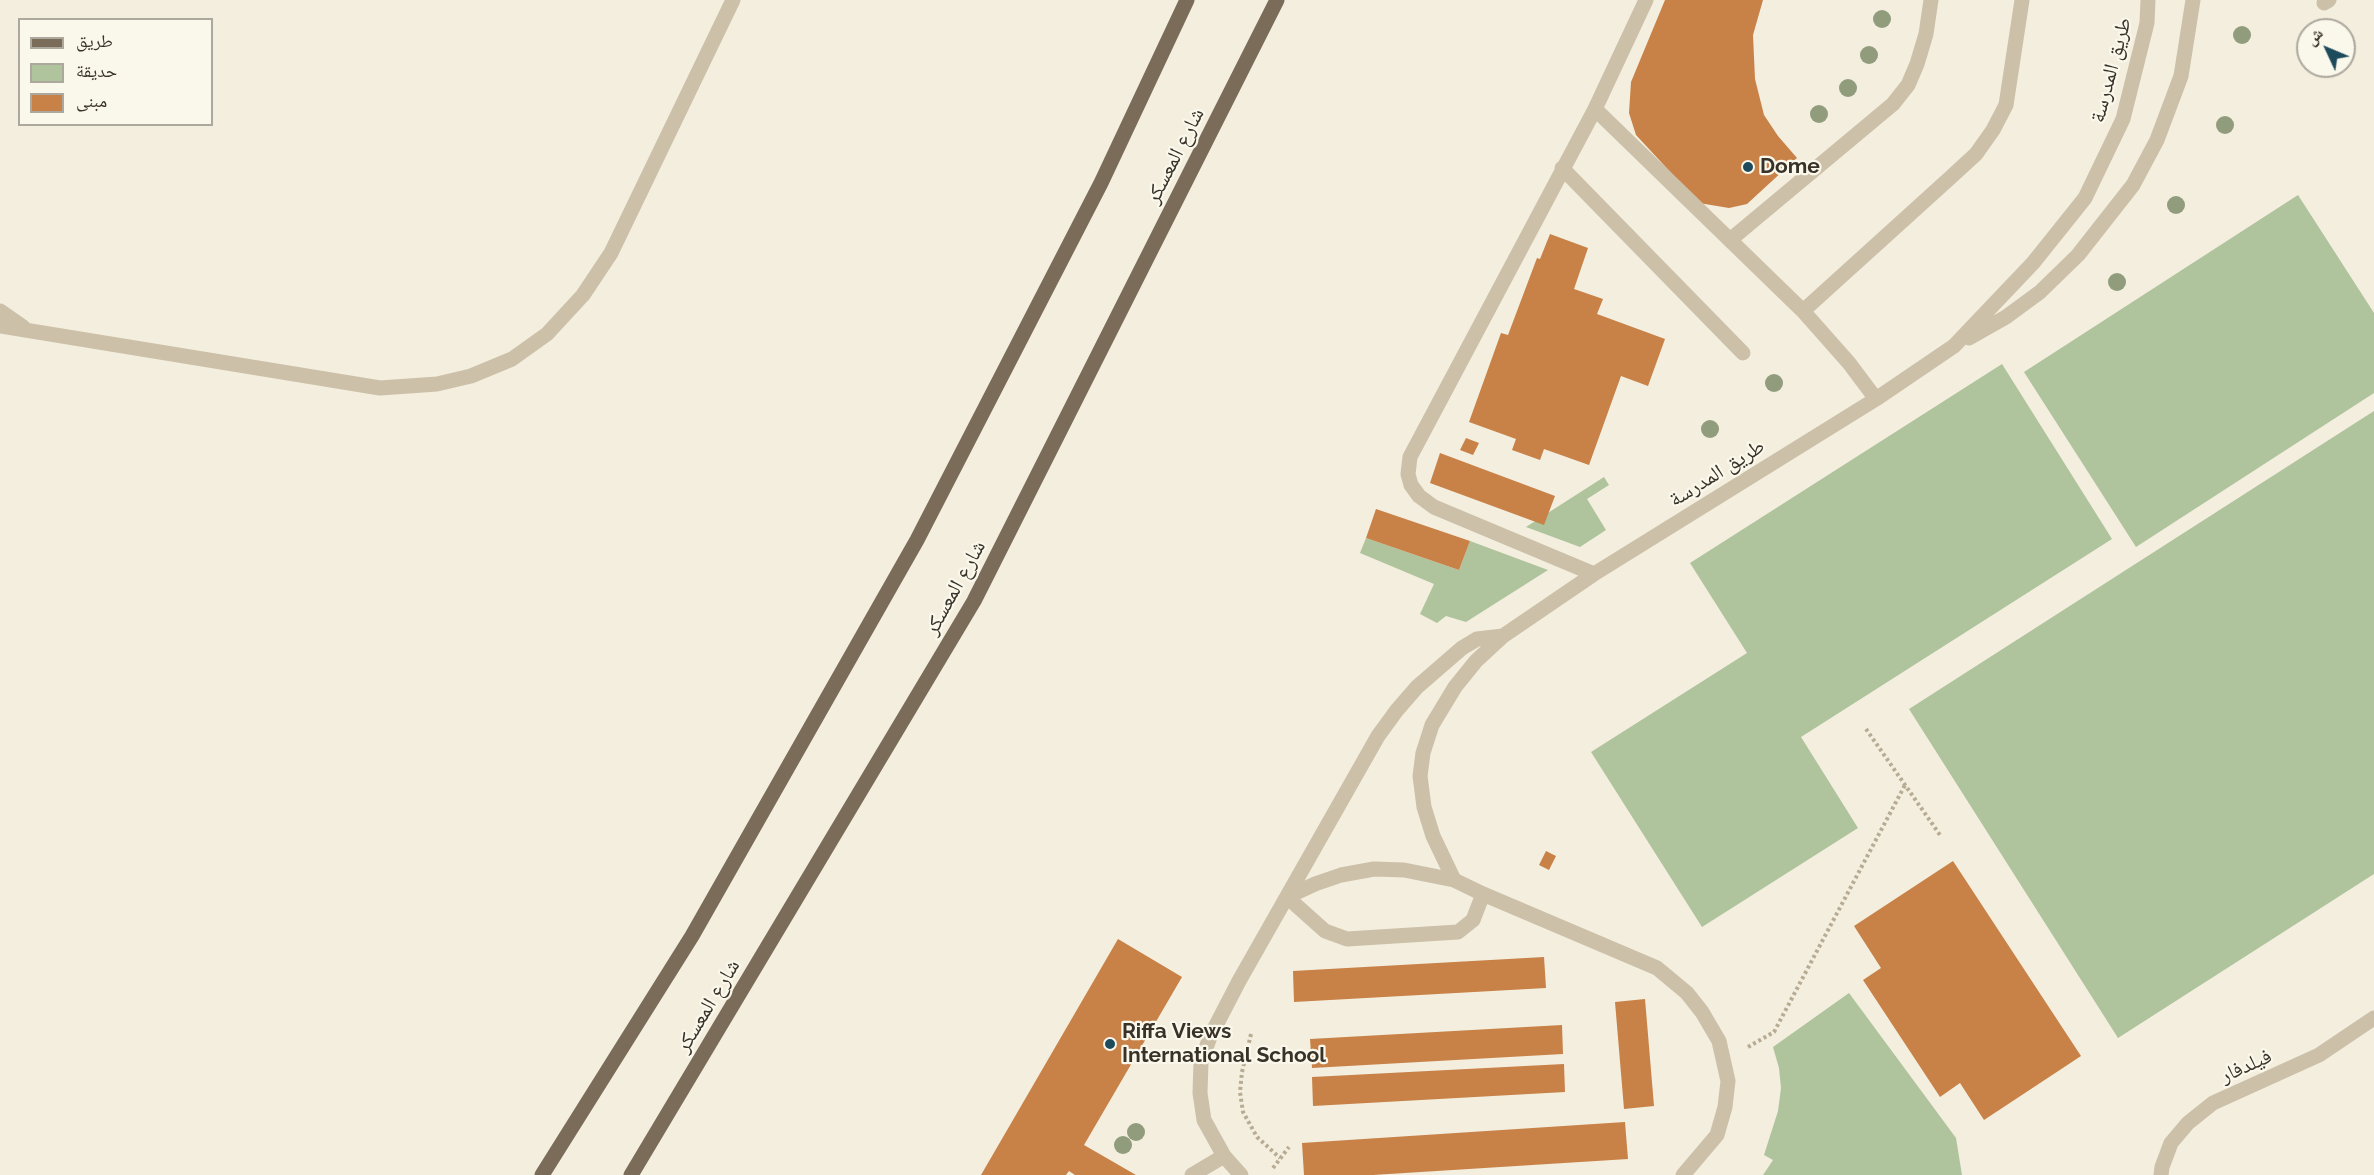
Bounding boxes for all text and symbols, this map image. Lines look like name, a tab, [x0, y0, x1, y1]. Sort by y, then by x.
street label: طريق المدرسة	[2085, 15, 2137, 125]
legend	[18, 18, 213, 126]
north arrow	[2296, 18, 2356, 78]
text: ش	[2301, 24, 2327, 49]
text: طريق	[76, 30, 113, 51]
text: حديقة	[76, 60, 117, 81]
text: مبنى	[76, 90, 107, 111]
street label: شارع المعسكر	[1140, 104, 1210, 208]
place label: Dome	[1760, 154, 1820, 180]
marker: Dome	[1741, 160, 1755, 174]
street label: طريق المدرسة	[1665, 434, 1769, 512]
street label: شارع المعسكر	[919, 536, 991, 640]
street label: شارع المعسكر	[670, 955, 746, 1057]
place label: Riffa Views International School	[1122, 1019, 1326, 1069]
marker: Riffa Views International School	[1103, 1037, 1117, 1051]
street label: فيلدفار	[2216, 1044, 2276, 1088]

